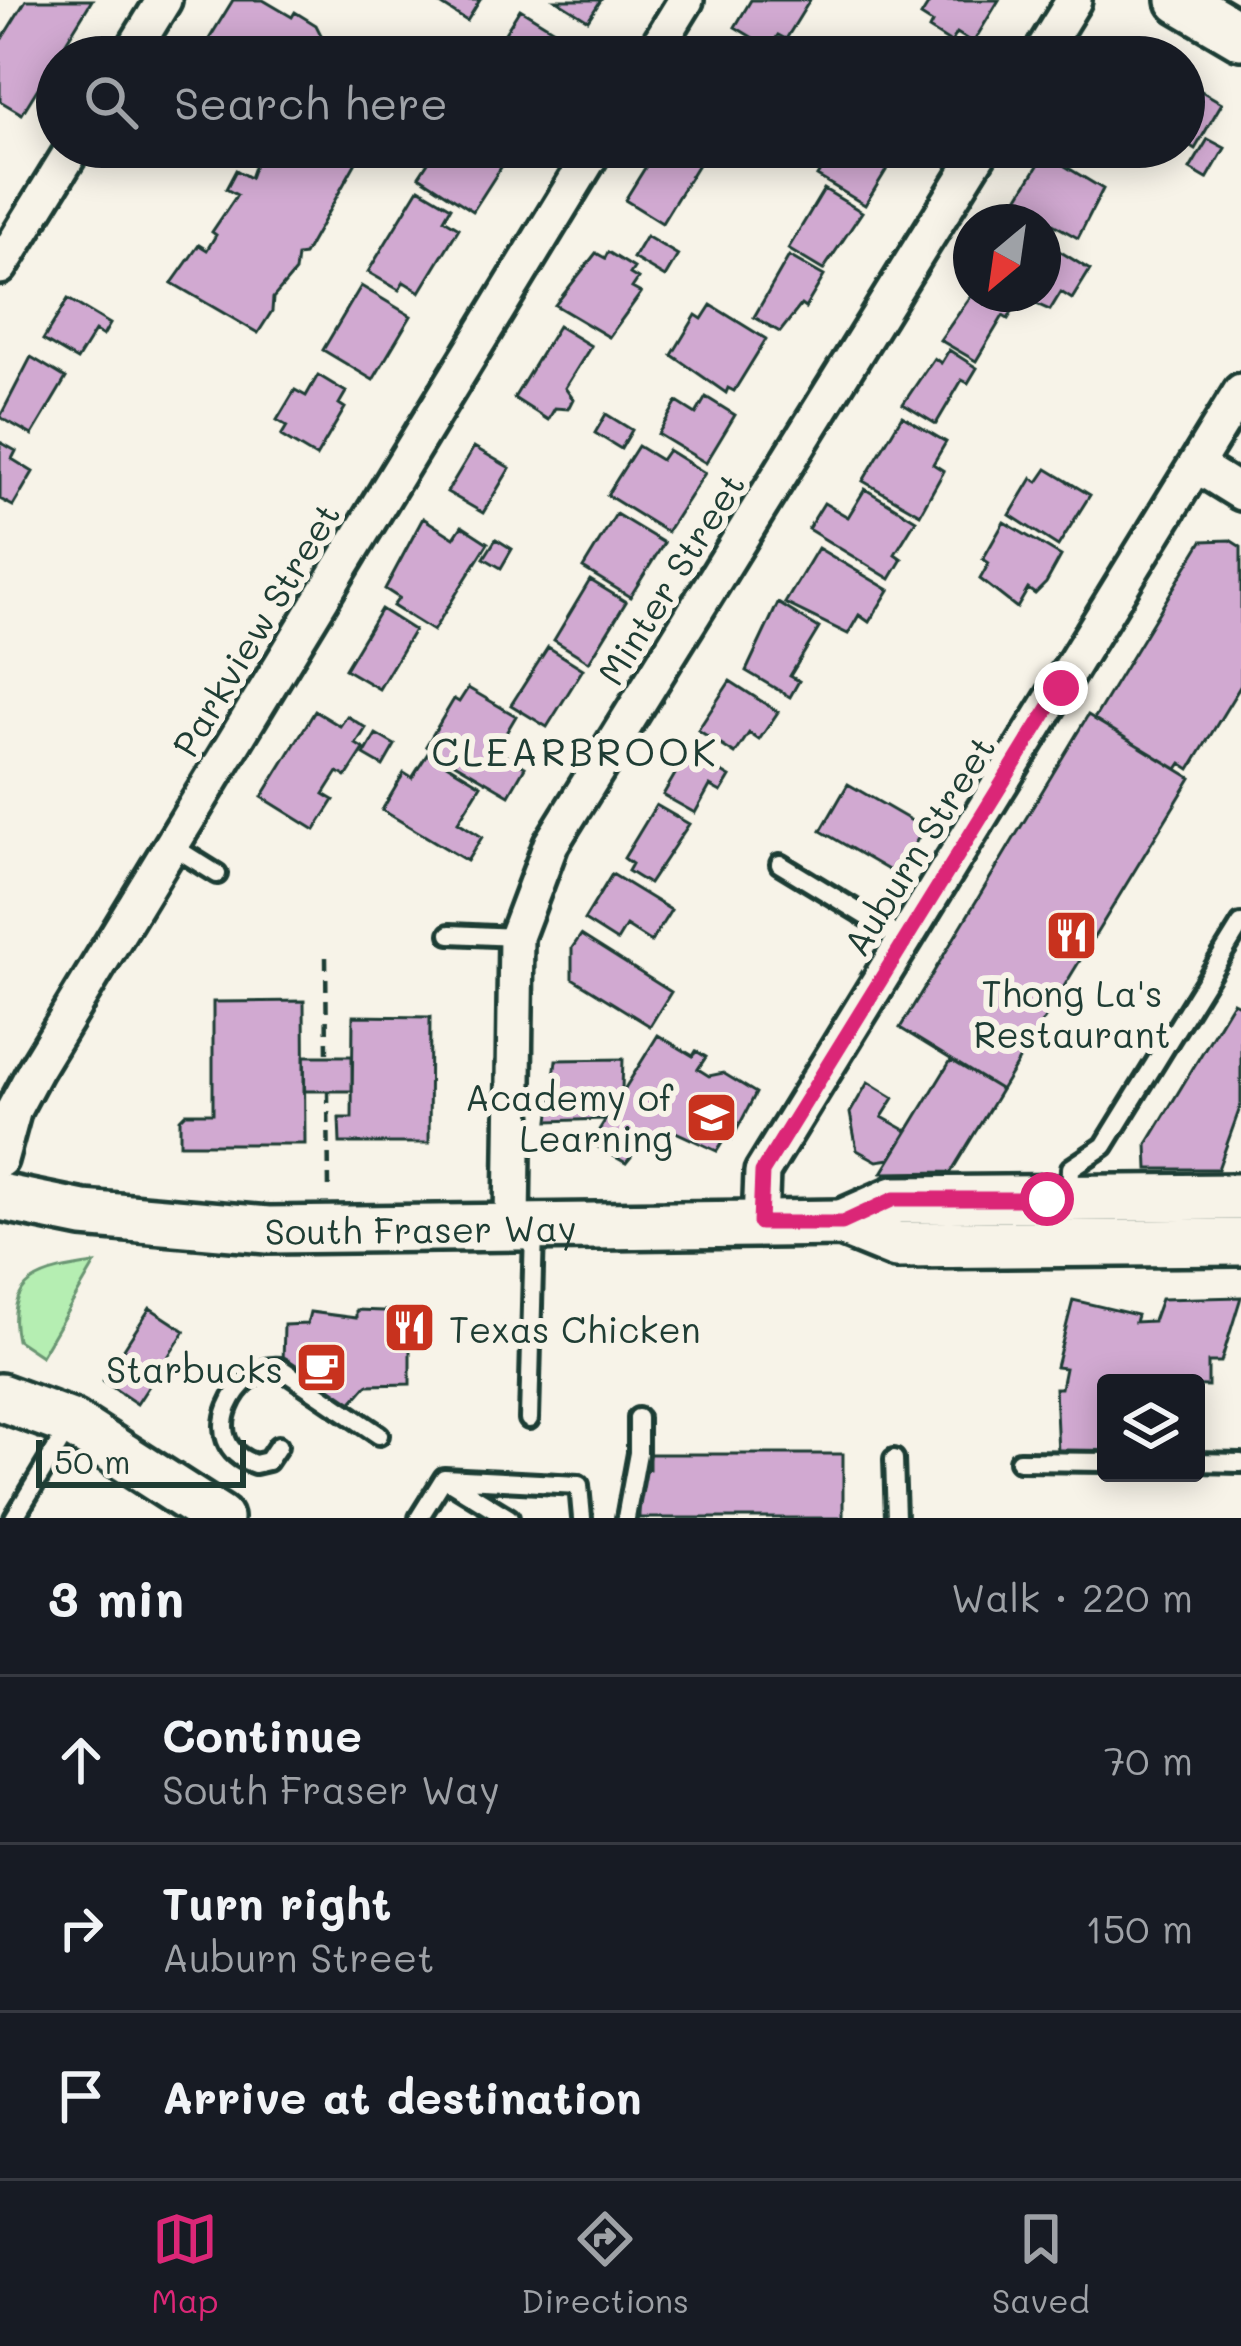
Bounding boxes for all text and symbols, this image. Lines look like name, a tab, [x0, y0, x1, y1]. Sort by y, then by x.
search box	[36, 36, 1205, 168]
icon: search	[78, 69, 144, 135]
text: Search here	[174, 73, 448, 131]
north arrow	[953, 204, 1061, 312]
street label: Minter Street	[586, 463, 754, 693]
street label: Parkview Street	[161, 493, 349, 765]
route end	[1034, 661, 1088, 715]
district label: CLEARBROOK	[431, 725, 719, 776]
street label: Auburn Street	[831, 726, 1005, 964]
restaurant icon: Thong La's Restaurant	[1044, 908, 1100, 964]
place label: Thong La's Restaurant	[973, 969, 1171, 1057]
place label: Academy of Learning	[465, 1073, 674, 1161]
school or university icon: Academy of Learning	[684, 1089, 740, 1145]
route start	[1020, 1172, 1074, 1226]
street label: South Fraser Way	[264, 1203, 577, 1254]
restaurant icon: Texas Chicken	[382, 1300, 438, 1356]
place label: Texas Chicken	[449, 1305, 701, 1352]
cafe icon: Starbucks	[294, 1340, 350, 1396]
place label: Starbucks	[106, 1345, 283, 1392]
map controls	[1097, 1374, 1205, 1482]
button: layers	[1097, 1374, 1205, 1482]
scale bar	[36, 1434, 246, 1487]
text: 50 m	[54, 1439, 130, 1482]
text: 3 min	[48, 1563, 184, 1630]
text: Walk · 220 m	[951, 1571, 1193, 1622]
text: Continue	[162, 1705, 362, 1763]
icon: ahead	[48, 1727, 114, 1793]
text: 70 m	[1104, 1734, 1193, 1785]
text: South Fraser Way	[162, 1763, 500, 1814]
text: Turn right	[162, 1873, 391, 1931]
icon: right	[48, 1895, 114, 1961]
text: 150 m	[1085, 1902, 1193, 1953]
text: Auburn Street	[162, 1931, 434, 1982]
icon: arrive	[48, 2063, 114, 2129]
text: Arrive at destination	[162, 2067, 642, 2125]
tab: Map	[151, 2206, 219, 2321]
tab: Directions	[521, 2206, 689, 2321]
tab: Saved	[992, 2206, 1090, 2321]

